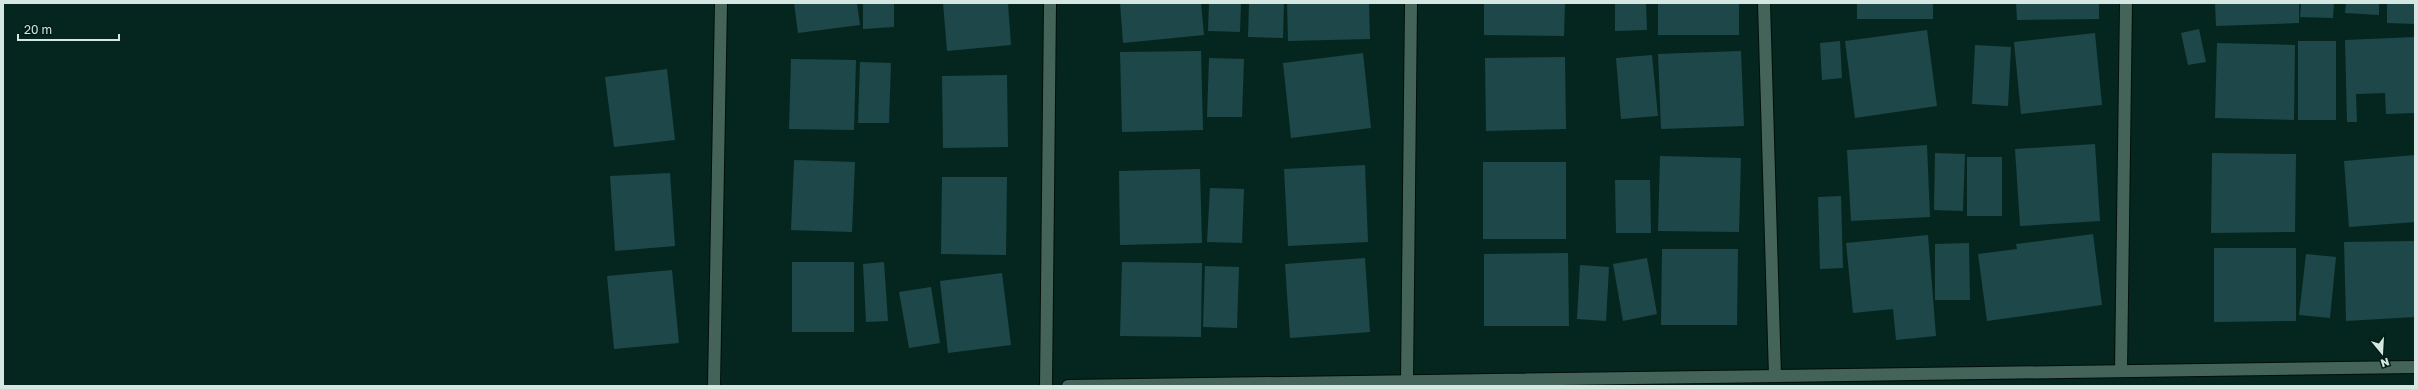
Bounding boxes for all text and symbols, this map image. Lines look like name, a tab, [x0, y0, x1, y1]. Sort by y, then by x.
scale bar	[18, 16, 119, 42]
text: 20 m	[24, 22, 52, 37]
north arrow	[2362, 333, 2402, 373]
text: N	[2379, 356, 2391, 370]

